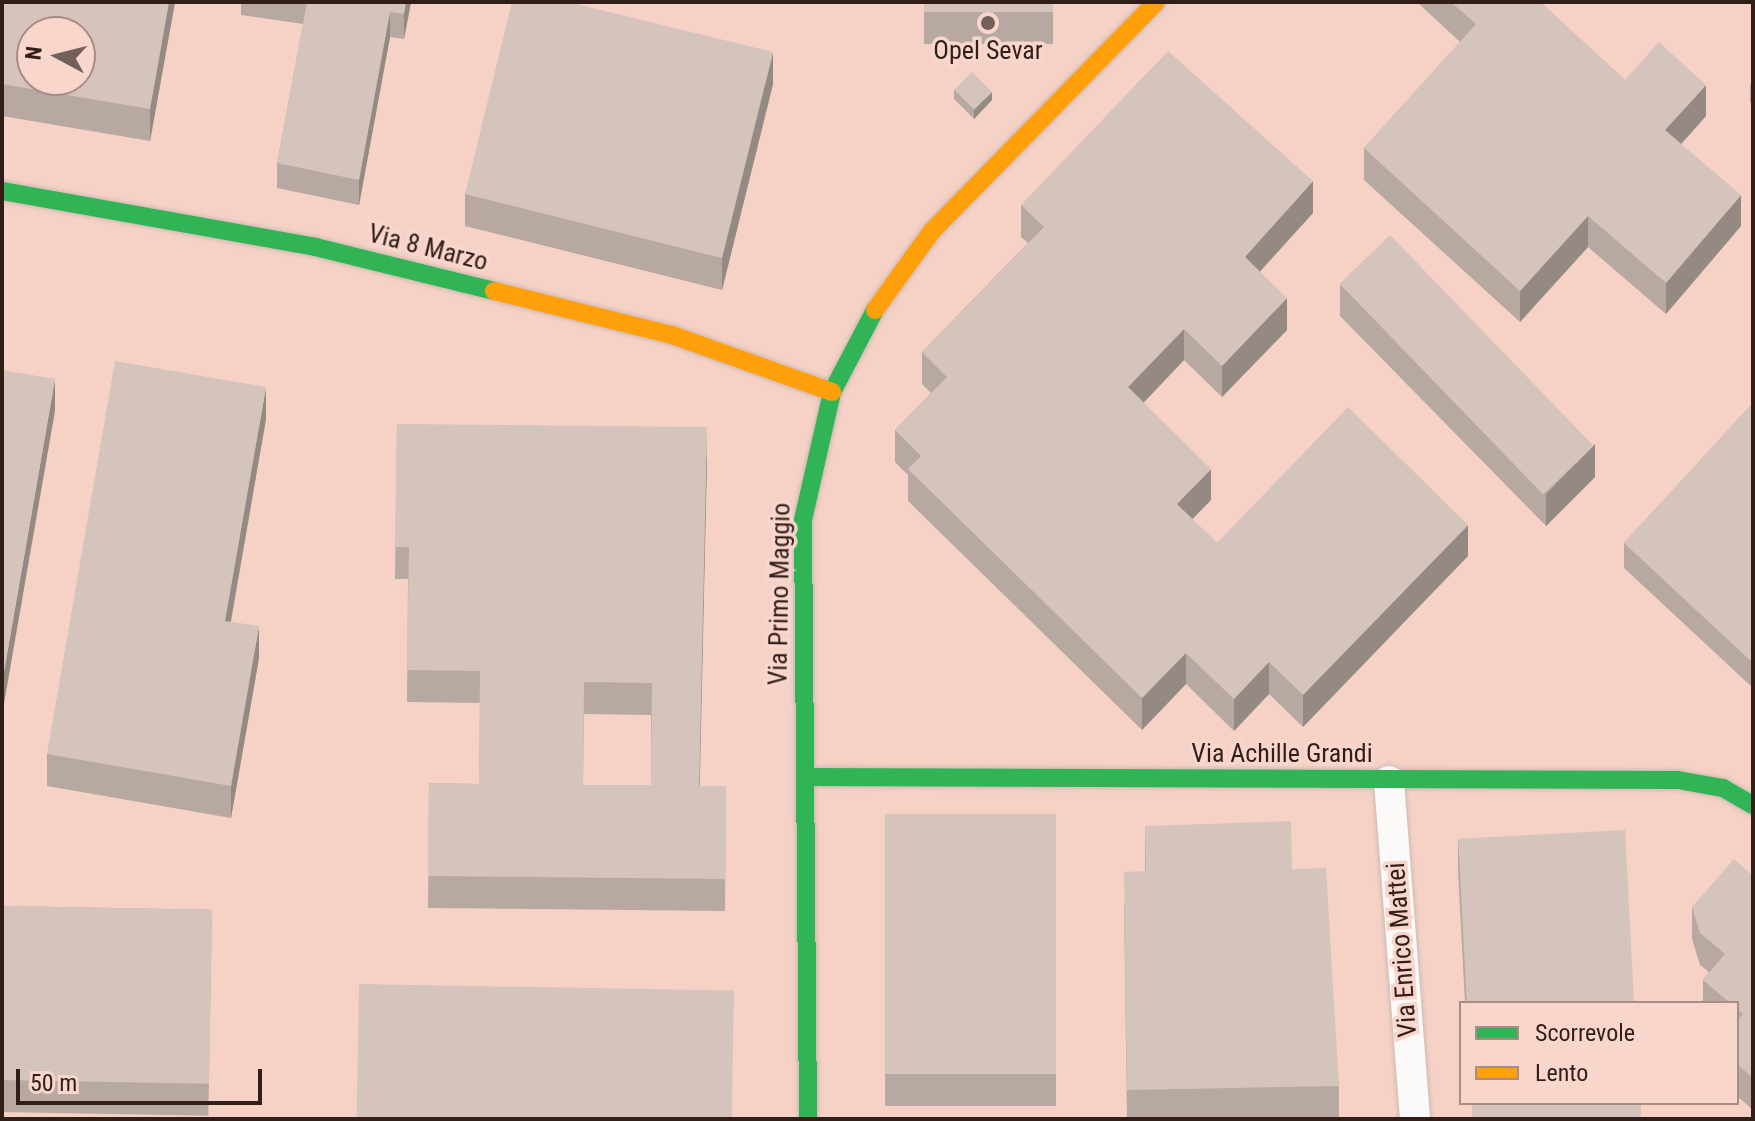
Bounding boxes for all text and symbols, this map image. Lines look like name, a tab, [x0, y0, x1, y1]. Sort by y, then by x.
marker: Opel Sevar	[979, 14, 997, 32]
north arrow	[16, 16, 96, 96]
place label: Opel Sevar	[933, 35, 1043, 67]
text: N	[20, 45, 47, 61]
street label: Via 8 Marzo	[365, 218, 491, 278]
street label: Via Primo Maggio	[763, 502, 797, 686]
street label: Via Achille Grandi	[1191, 738, 1373, 770]
street label: Via Enrico Mattei	[1380, 862, 1424, 1038]
legend	[1459, 1001, 1739, 1105]
text: Scorrevole	[1535, 1019, 1635, 1047]
scale bar	[20, 1053, 266, 1103]
text: Lento	[1535, 1059, 1588, 1087]
text: 50 m	[30, 1069, 77, 1097]

